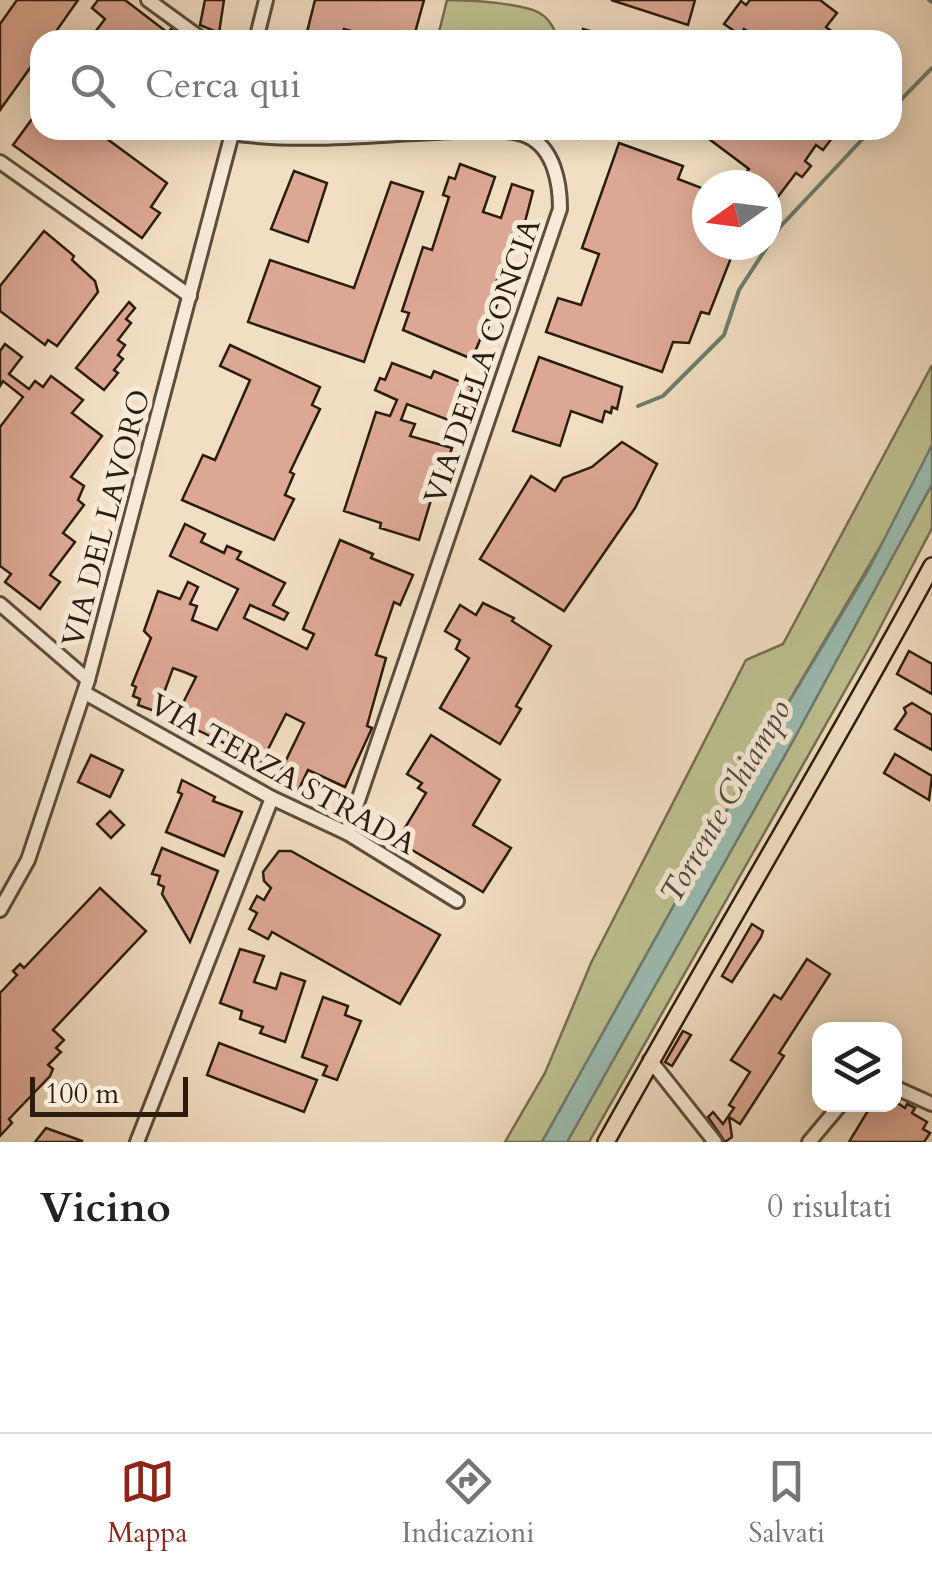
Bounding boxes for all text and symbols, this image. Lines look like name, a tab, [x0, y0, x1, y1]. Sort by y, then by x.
search box	[30, 30, 902, 140]
icon: search	[65, 58, 120, 113]
text: Cerca qui	[145, 59, 301, 111]
north arrow	[692, 170, 782, 260]
street label: VIA DELLA CONCIA	[414, 212, 551, 509]
street label: VIA DEL LAVORO	[52, 385, 161, 651]
street label: VIA TERZA STRADA	[142, 684, 424, 865]
water label: Torrente Chiampo	[650, 692, 802, 911]
map controls	[812, 1022, 902, 1112]
button: layers	[812, 1022, 902, 1112]
scale bar	[30, 1072, 188, 1116]
text: 100 m	[45, 1075, 119, 1113]
text: Vicino	[40, 1179, 171, 1236]
text: 0 risultati	[767, 1185, 892, 1229]
tab: Mappa	[107, 1454, 188, 1552]
tab: Indicazioni	[402, 1454, 534, 1552]
tab: Salvati	[749, 1454, 825, 1552]

